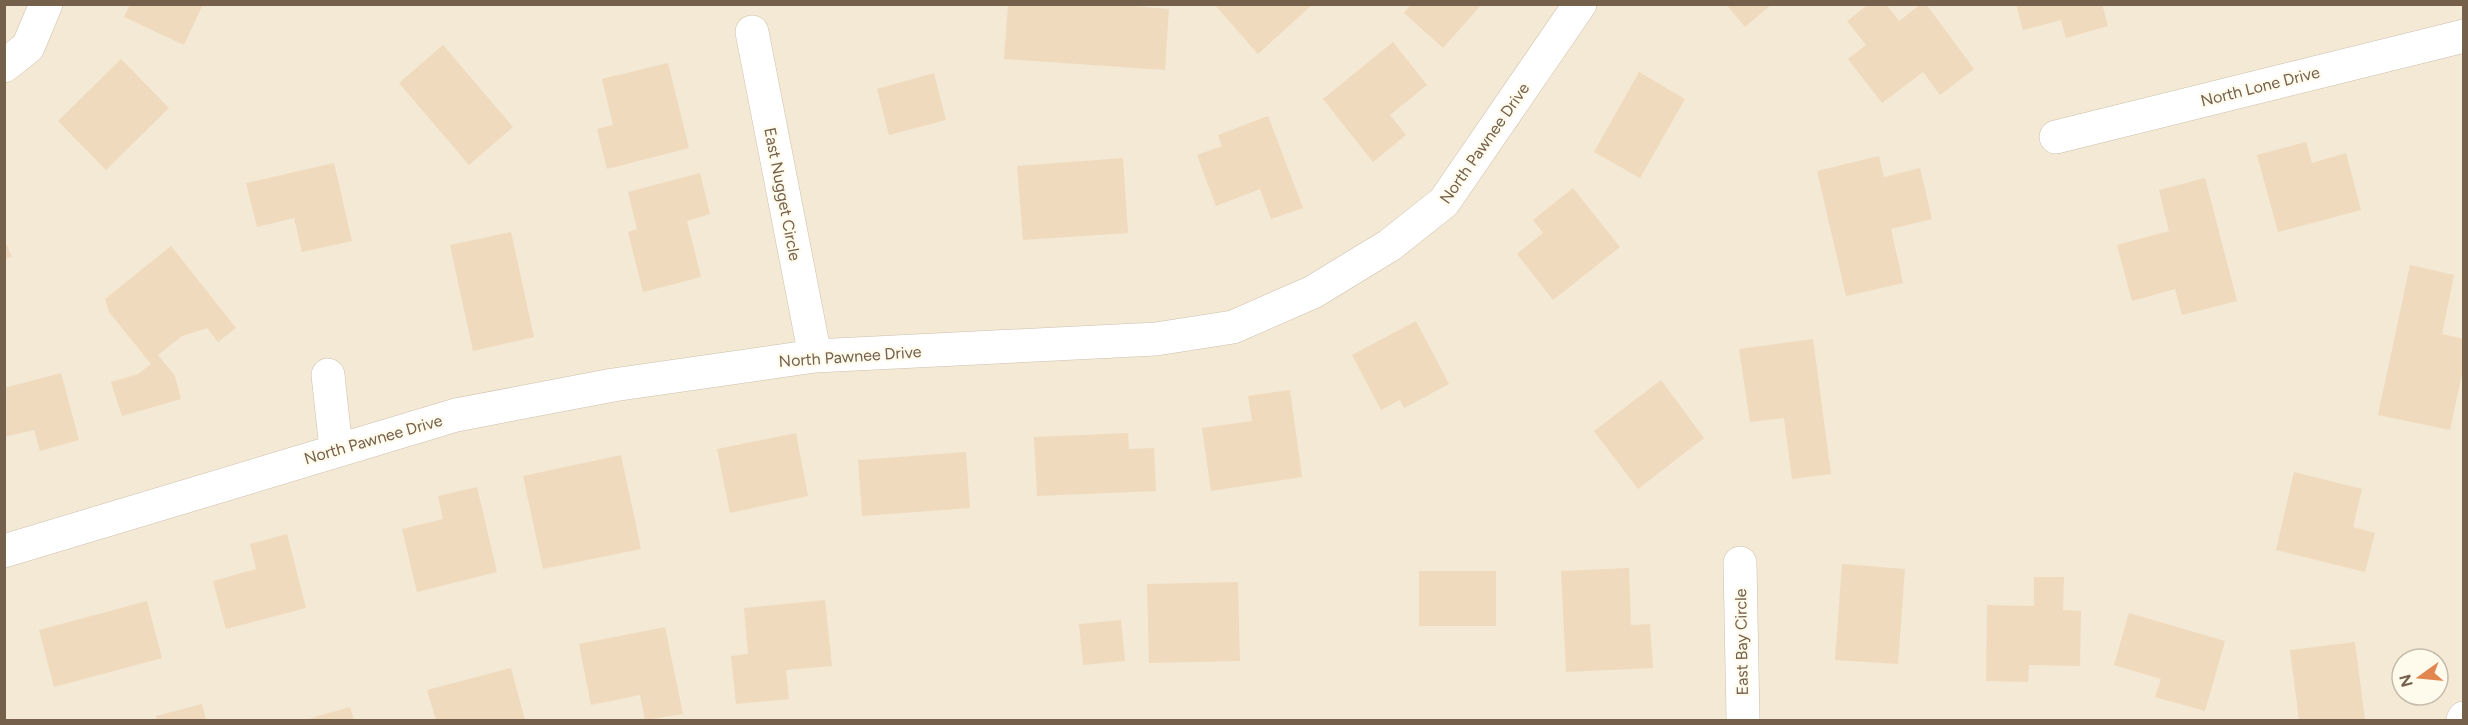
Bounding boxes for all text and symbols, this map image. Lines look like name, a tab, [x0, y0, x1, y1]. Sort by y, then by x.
street label: North Lone Drive	[2199, 62, 2322, 110]
street label: North Pawnee Drive	[1436, 79, 1533, 207]
street label: East Nugget Circle	[760, 126, 805, 263]
street label: North Pawnee Drive	[778, 342, 922, 371]
street label: North Pawnee Drive	[302, 411, 445, 468]
street label: East Bay Circle	[1731, 588, 1752, 696]
north arrow	[2390, 647, 2450, 707]
text: N	[2395, 672, 2417, 689]

